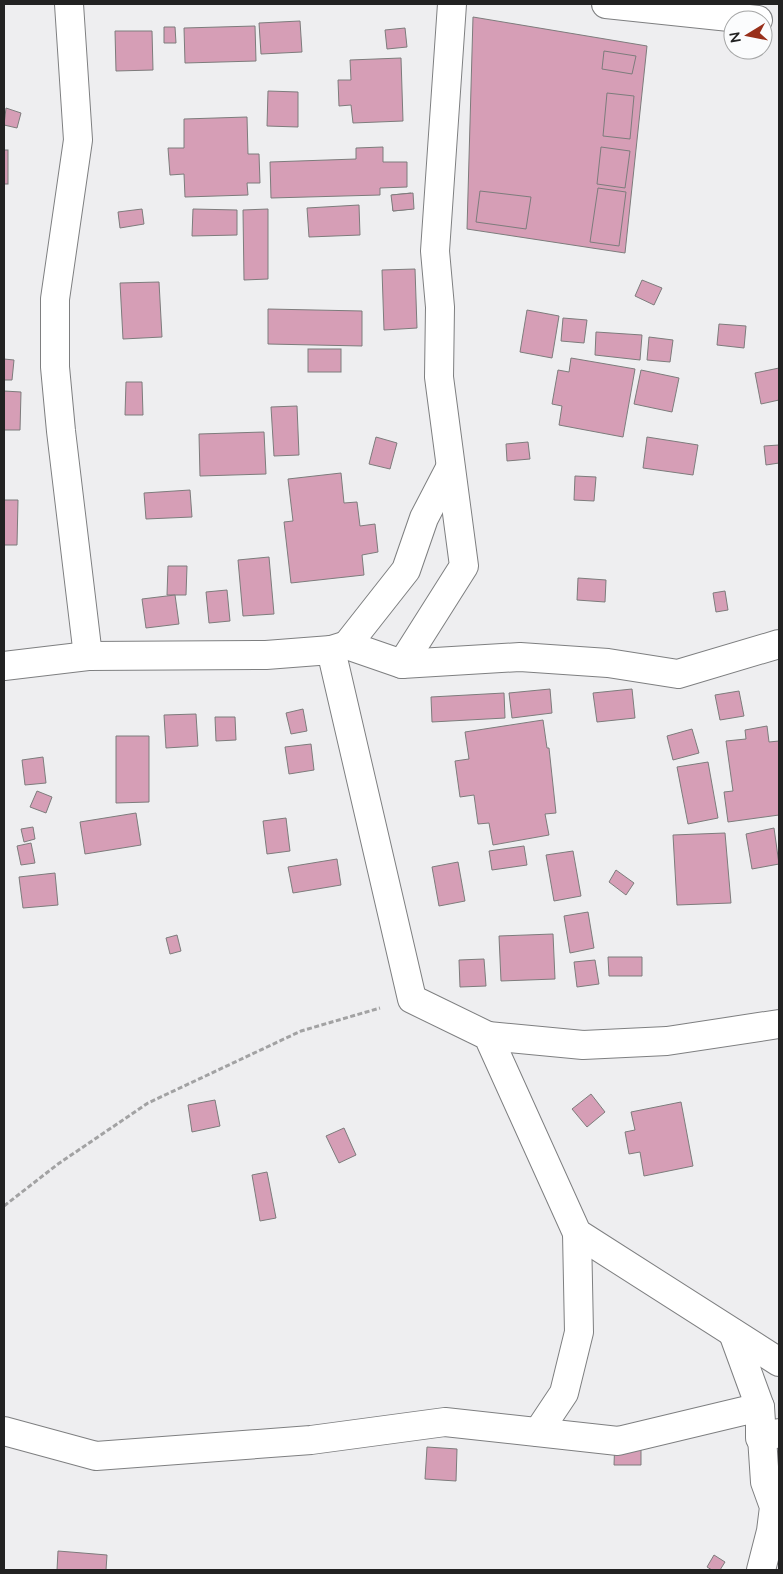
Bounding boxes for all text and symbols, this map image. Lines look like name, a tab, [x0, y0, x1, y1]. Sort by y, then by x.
north arrow	[723, 10, 773, 60]
text: N	[725, 31, 744, 44]

